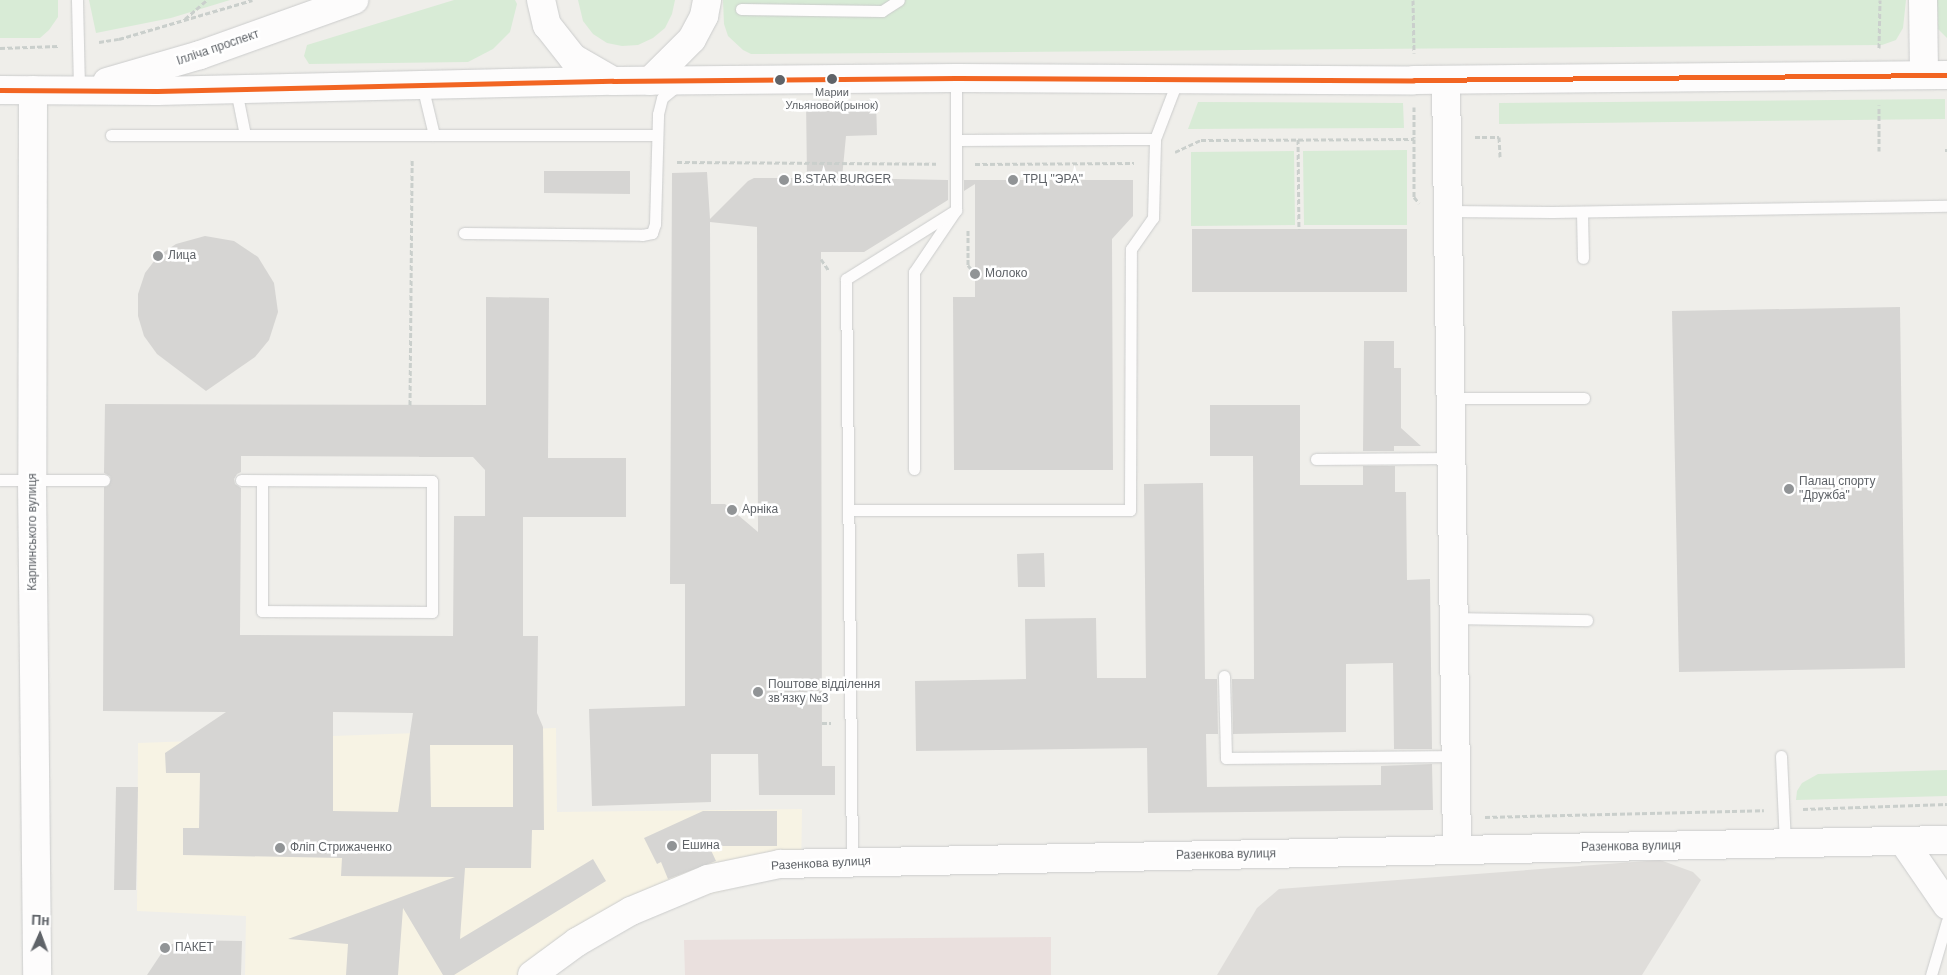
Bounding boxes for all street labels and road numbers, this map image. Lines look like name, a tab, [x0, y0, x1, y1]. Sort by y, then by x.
street label: Ілліча проспект	[175, 27, 261, 69]
street label: Карпинського вулиця	[26, 473, 40, 591]
street label: Разенкова вулиця	[1581, 839, 1681, 855]
street label: Разенкова вулиця	[1176, 847, 1276, 863]
street label: Разенкова вулиця	[771, 854, 871, 874]

